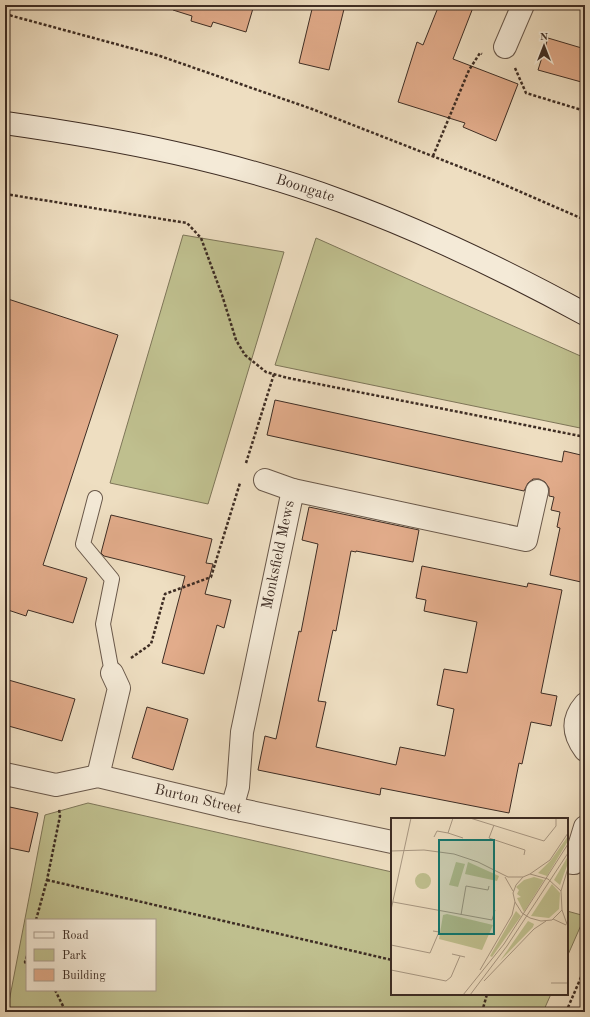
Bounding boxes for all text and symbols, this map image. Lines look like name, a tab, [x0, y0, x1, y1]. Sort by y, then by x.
north arrow	[524, 26, 564, 66]
text: N	[540, 32, 549, 43]
street label: Boongate	[274, 172, 336, 206]
street label: Monksfield Mews	[260, 499, 298, 611]
street label: Burton Street	[153, 783, 243, 817]
inset map	[391, 818, 568, 995]
legend	[26, 919, 156, 991]
text: Road	[62, 930, 89, 942]
text: Park	[62, 950, 87, 962]
text: Building	[62, 970, 106, 982]

